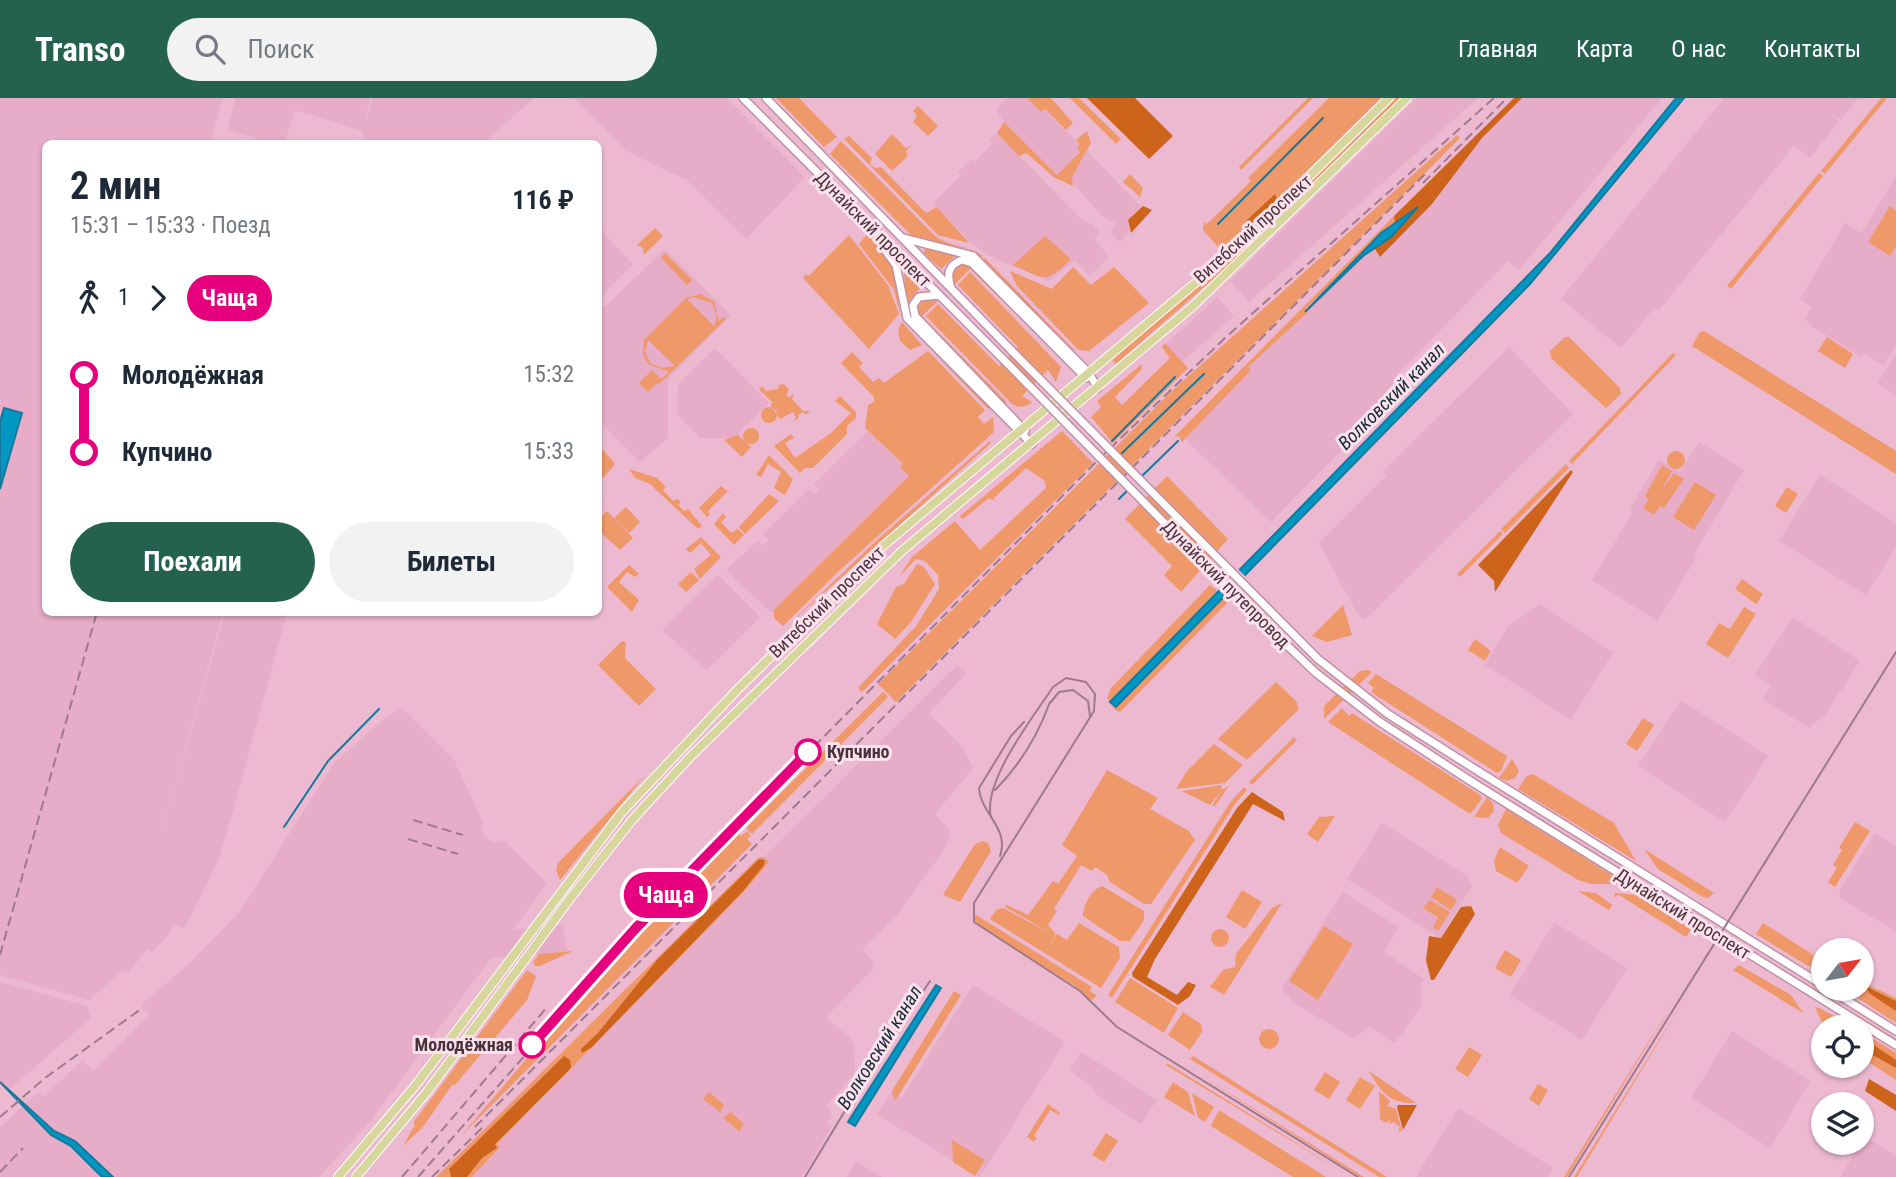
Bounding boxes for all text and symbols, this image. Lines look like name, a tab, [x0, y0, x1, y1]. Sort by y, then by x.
search box	[167, 18, 657, 81]
text: Transo	[35, 30, 125, 69]
icon: search	[191, 30, 229, 68]
text: Поиск	[247, 34, 314, 64]
text: Главная	[1458, 35, 1538, 63]
text: Карта	[1576, 35, 1633, 63]
text: О нас	[1671, 35, 1726, 63]
text: Контакты	[1764, 35, 1861, 63]
text: 2 мин	[70, 164, 161, 208]
street label: Дунайский проспект	[811, 166, 936, 291]
street label: Витебский проспект	[1189, 170, 1316, 287]
text: 116 ₽	[512, 185, 574, 215]
text: 15:31 – 15:33 · Поезд	[70, 212, 271, 239]
icon: walk	[70, 279, 108, 317]
icon: forward	[139, 279, 177, 317]
text: 1	[118, 284, 129, 311]
text: Чаща	[201, 284, 258, 312]
water label: Волковский канал	[1333, 338, 1450, 455]
text: Молодёжная	[122, 360, 264, 390]
text: 15:32	[523, 361, 574, 388]
text: Купчино	[122, 437, 212, 467]
text: 15:33	[523, 438, 574, 465]
street label: Дунайский путепровод	[1158, 515, 1295, 652]
button: Поехали	[70, 522, 315, 602]
button: Билеты	[329, 522, 574, 602]
street label: Витебский проспект	[765, 541, 889, 662]
marker: Купчино	[795, 739, 821, 765]
place label: Купчино	[827, 741, 890, 762]
street label: Дунайский проспект	[1612, 864, 1755, 964]
line badge: Чаща	[617, 872, 715, 918]
text: Чаща	[638, 881, 694, 909]
north arrow	[1811, 938, 1874, 1001]
map controls	[1811, 938, 1874, 1155]
water label: Волковский канал	[832, 981, 927, 1113]
button: locate	[1811, 1015, 1874, 1078]
marker: Молодёжная	[519, 1032, 545, 1058]
place label: Молодёжная	[415, 1034, 513, 1055]
button: layers	[1811, 1092, 1874, 1155]

